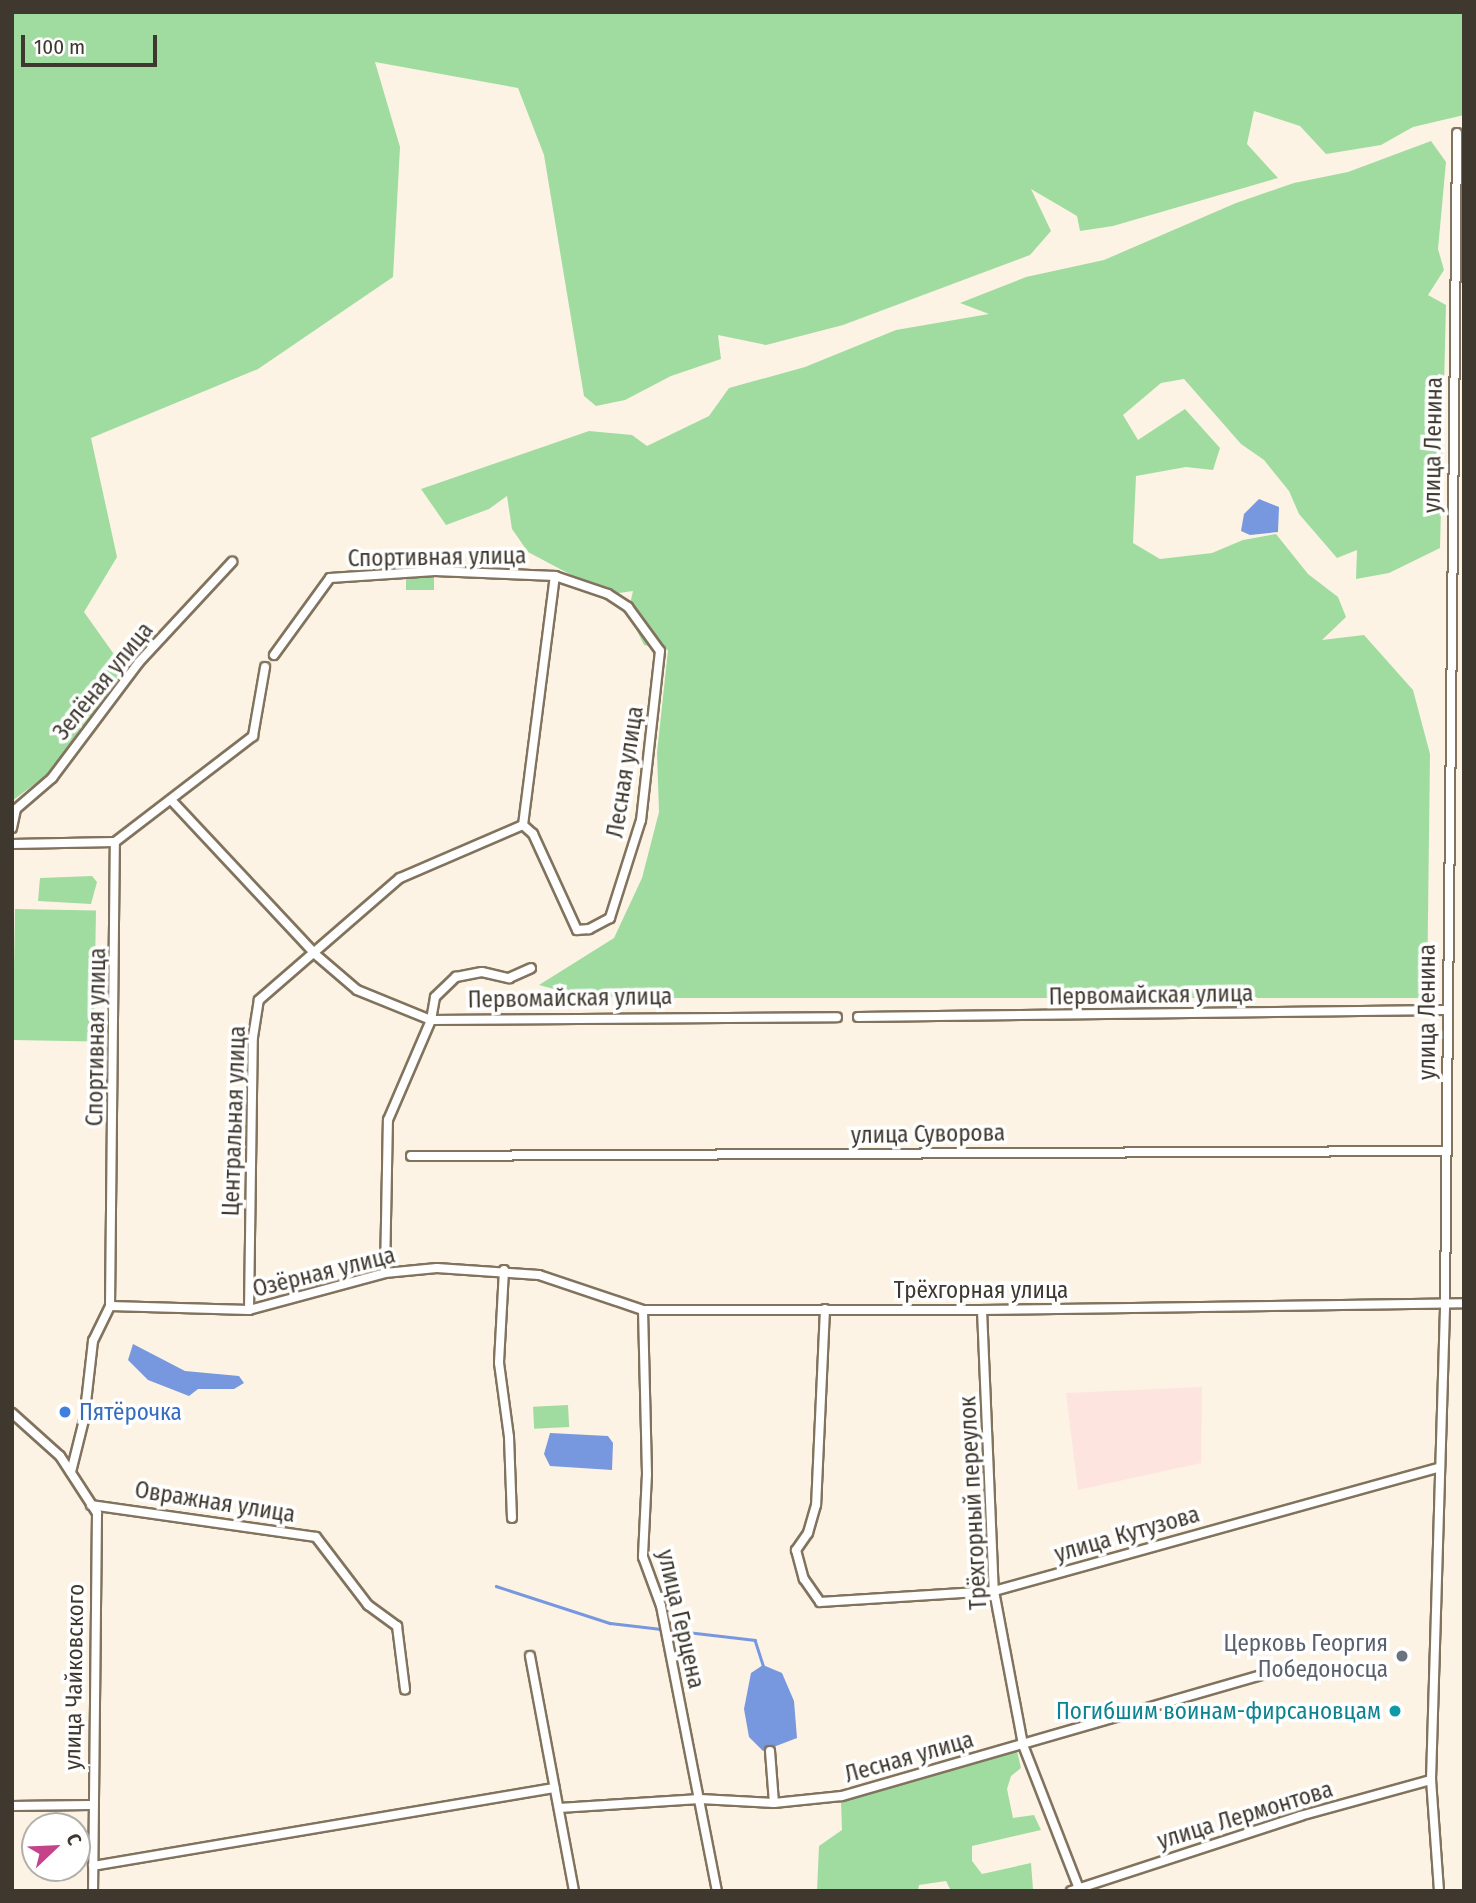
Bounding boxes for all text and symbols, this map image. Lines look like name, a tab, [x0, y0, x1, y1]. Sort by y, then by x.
scale bar	[24, 21, 161, 65]
text: 100 m	[34, 34, 85, 60]
street label: улица Ленина	[1418, 377, 1448, 513]
street label: Спортивная улица	[347, 542, 527, 572]
street label: Зелёная улица	[47, 617, 159, 745]
street label: Лесная улица	[601, 704, 649, 840]
street label: улица Ленина	[1413, 944, 1441, 1080]
street label: Спортивная улица	[81, 947, 111, 1127]
street label: Первомайская улица	[1048, 979, 1254, 1011]
street label: Первомайская улица	[467, 982, 673, 1014]
street label: Центральная улица	[217, 1025, 251, 1217]
street label: улица Суворова	[851, 1119, 1005, 1149]
street label: Озёрная улица	[250, 1241, 398, 1303]
street label: Трёхгорная улица	[894, 1276, 1068, 1304]
street label: Трёхгорный переулок	[954, 1395, 992, 1611]
place label: Пятёрочка	[79, 1398, 182, 1426]
marker: Пятёрочка	[57, 1404, 73, 1420]
street label: Овражная улица	[133, 1476, 297, 1528]
street label: улица Кутузова	[1051, 1500, 1203, 1568]
street label: улица Герцена	[652, 1547, 710, 1691]
street label: улица Чайковского	[59, 1584, 89, 1770]
place label: Церковь Георгия Победоносца	[1224, 1629, 1388, 1683]
marker: Церковь Георгия Победоносца	[1394, 1648, 1410, 1664]
place label: Погибшим воинам-фирсановцам	[1056, 1697, 1381, 1725]
marker: Погибшим воинам-фирсановцам	[1387, 1703, 1403, 1719]
street label: Лесная улица	[841, 1725, 977, 1789]
street label: улица Лермонтова	[1154, 1775, 1336, 1855]
north arrow	[21, 1812, 91, 1882]
text: С	[61, 1830, 86, 1848]

